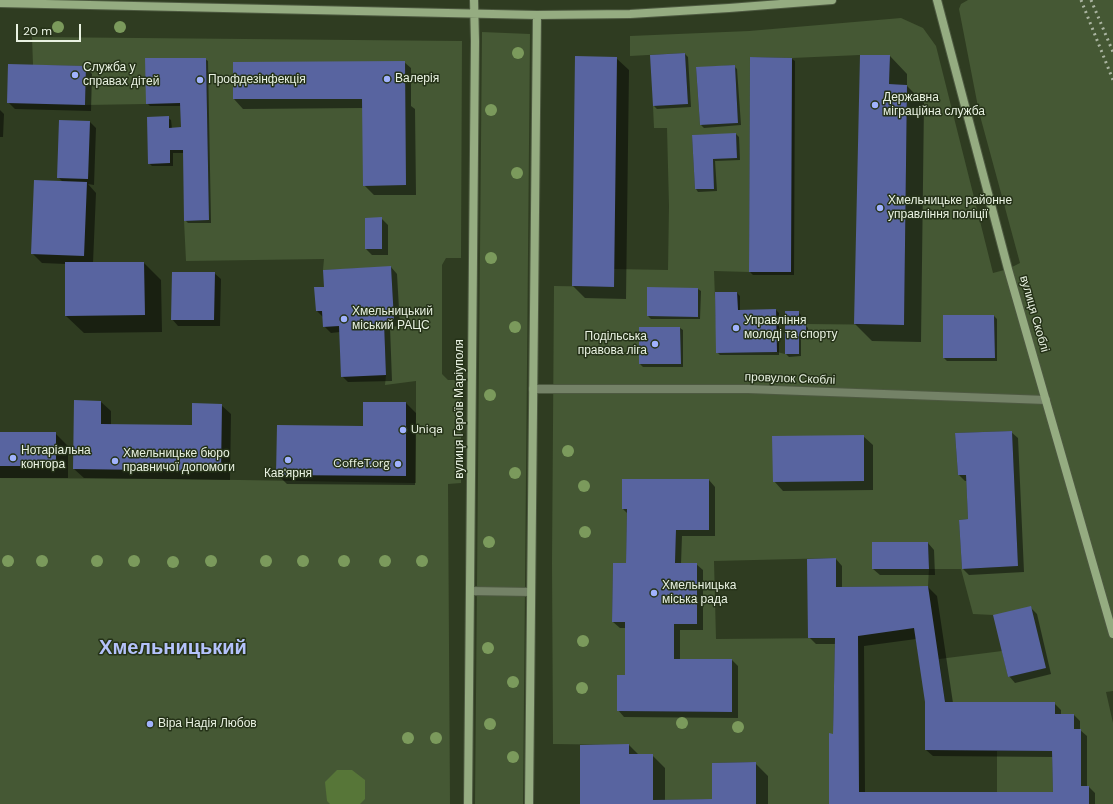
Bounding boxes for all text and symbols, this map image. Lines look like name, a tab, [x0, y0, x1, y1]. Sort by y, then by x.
scale bar	[18, 16, 83, 42]
text: 20 m	[23, 23, 52, 39]
place label: Служба у справах дітей	[83, 61, 159, 89]
marker: Служба у справах дітей	[70, 70, 80, 80]
place label: Валерія	[395, 72, 439, 86]
place label: Профдезінфекція	[208, 73, 306, 87]
marker: Валерія	[382, 74, 392, 84]
marker: Профдезінфекція	[195, 75, 205, 85]
place label: Державна міграційна служба	[883, 91, 985, 119]
marker: Державна міграційна служба	[870, 100, 880, 110]
place label: Хмельницьке районне управління поліції	[888, 194, 1012, 222]
marker: Хмельницьке районне управління поліції	[875, 203, 885, 213]
street label: вулиця Скоблі	[1016, 274, 1052, 354]
place label: Хмельницький міський РАЦС	[352, 305, 433, 333]
marker: Хмельницький міський РАЦС	[339, 314, 349, 324]
place label: Управління молоді та спорту	[744, 314, 838, 342]
marker: Управління молоді та спорту	[731, 323, 741, 333]
place label: Подільська правова ліга	[578, 330, 647, 358]
street label: вулиця Героїв Маріуполя	[453, 339, 467, 479]
marker: Подільська правова ліга	[650, 339, 660, 349]
street label: провулок Скоблі	[744, 370, 836, 388]
place label: Uniqa	[411, 423, 443, 437]
marker: Uniqa	[398, 425, 408, 435]
place label: Нотаріальна контора	[21, 444, 91, 472]
place label: Хмельницьке бюро правничої допомоги	[123, 447, 235, 475]
marker: Нотаріальна контора	[8, 453, 18, 463]
marker: Кав'ярня	[283, 455, 293, 465]
marker: Хмельницьке бюро правничої допомоги	[110, 456, 120, 466]
place label: CoffeT.org	[333, 457, 390, 471]
marker: CoffeT.org	[393, 459, 403, 469]
place label: Кав'ярня	[264, 467, 312, 481]
place label: Хмельницька міська рада	[662, 579, 736, 607]
marker: Хмельницька міська рада	[649, 588, 659, 598]
district label: Хмельницький	[99, 637, 247, 661]
place label: Віра Надія Любов	[158, 717, 257, 731]
marker: Віра Надія Любов	[145, 719, 155, 729]

